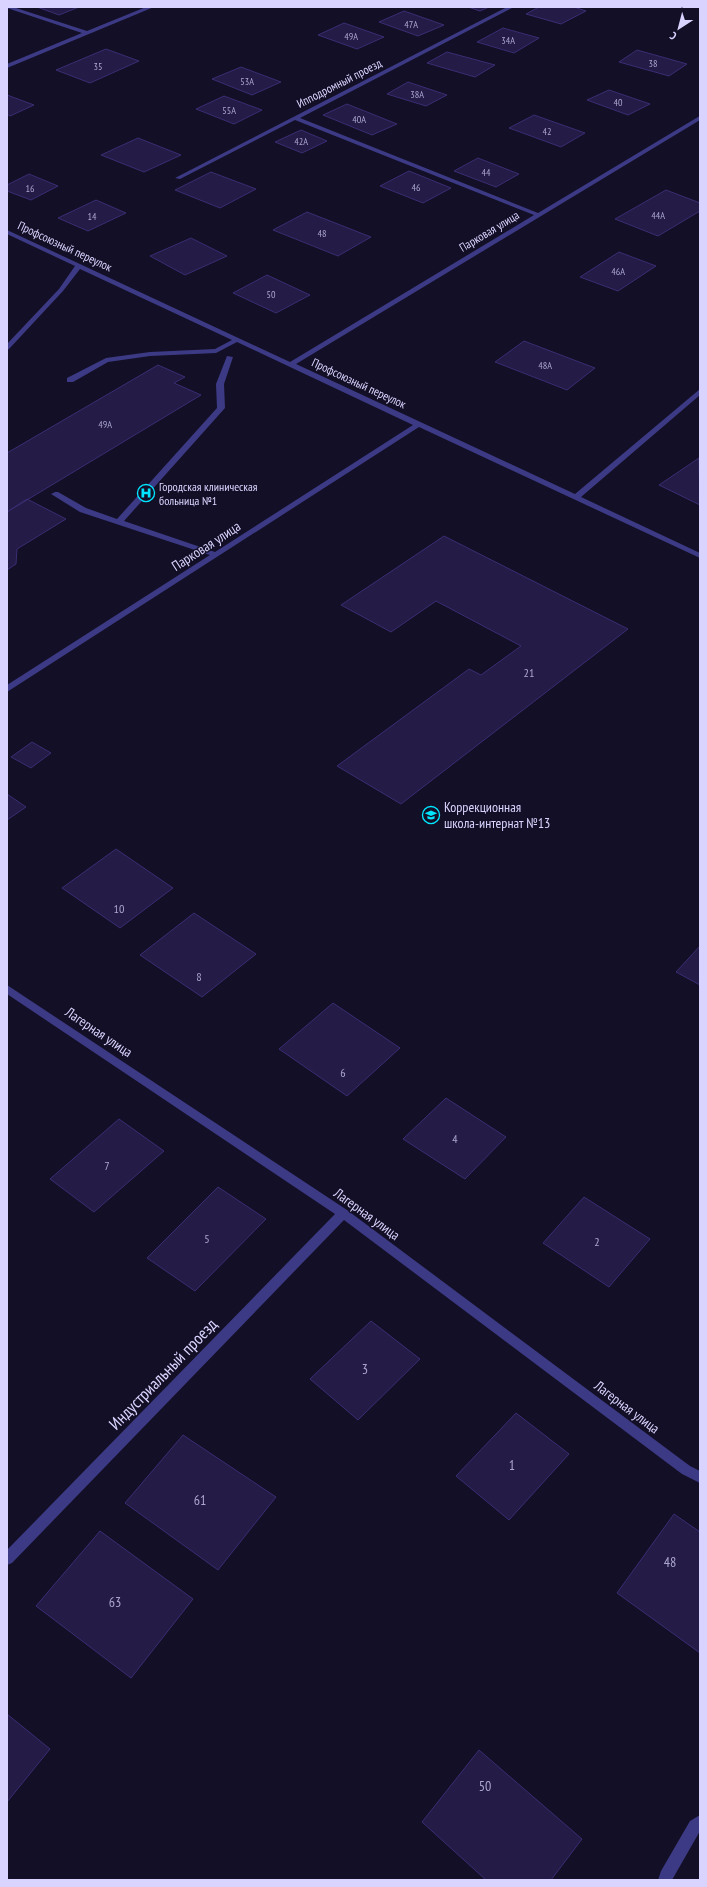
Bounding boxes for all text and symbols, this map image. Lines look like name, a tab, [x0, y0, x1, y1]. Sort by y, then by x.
north arrow	[659, 8, 699, 48]
house number: 47А	[404, 18, 418, 31]
text: С	[667, 29, 679, 43]
house number: 49А	[344, 30, 358, 43]
house number: 34А	[501, 34, 515, 47]
street label: Ипподромный проезд	[294, 55, 385, 111]
house number: 38	[649, 57, 658, 70]
house number: 35	[94, 60, 103, 73]
house number: 53А	[240, 75, 254, 88]
house number: 38А	[410, 88, 424, 101]
house number: 40	[614, 96, 623, 109]
house number: 55А	[222, 104, 236, 117]
house number: 40А	[352, 113, 366, 126]
house number: 42	[543, 125, 552, 138]
house number: 42А	[294, 135, 308, 148]
house number: 44	[482, 166, 491, 179]
house number: 46	[412, 181, 421, 194]
house number: 16	[26, 182, 35, 195]
street label: Парковая улица	[456, 207, 522, 255]
house number: 44А	[651, 209, 665, 222]
house number: 14	[88, 210, 97, 223]
street label: Профсоюзный переулок	[15, 218, 115, 275]
house number: 48	[318, 227, 327, 240]
house number: 46А	[611, 265, 625, 278]
house number: 50	[267, 288, 276, 301]
street label: Профсоюзный переулок	[309, 355, 409, 412]
house number: 48А	[538, 359, 552, 372]
house number: 49А	[98, 418, 112, 431]
place label: Городская клиническая больница №1	[159, 479, 258, 508]
hospital icon: Городская клиническая больница №1	[136, 483, 156, 503]
street label: Парковая улица	[168, 517, 244, 575]
house number: 21	[524, 665, 534, 680]
place label: Коррекционная школа-интернат №13	[444, 798, 550, 832]
school or university icon: Коррекционная школа-интернат №13	[421, 805, 441, 825]
house number: 10	[114, 901, 124, 916]
house number: 8	[196, 969, 202, 984]
street label: Лагерная улица	[61, 1002, 136, 1061]
house number: 6	[340, 1065, 346, 1080]
house number: 4	[452, 1131, 458, 1146]
house number: 7	[104, 1158, 110, 1173]
street label: Лагерная улица	[330, 1183, 404, 1244]
house number: 5	[204, 1231, 210, 1246]
house number: 2	[594, 1234, 600, 1249]
street label: Индустриальный проезд	[104, 1313, 222, 1434]
house number: 3	[362, 1360, 368, 1378]
street label: Лагерная улица	[590, 1376, 663, 1437]
house number: 1	[509, 1456, 515, 1474]
house number: 61	[194, 1491, 206, 1509]
house number: 48	[664, 1553, 676, 1571]
house number: 63	[109, 1593, 121, 1611]
house number: 50	[479, 1777, 491, 1795]

